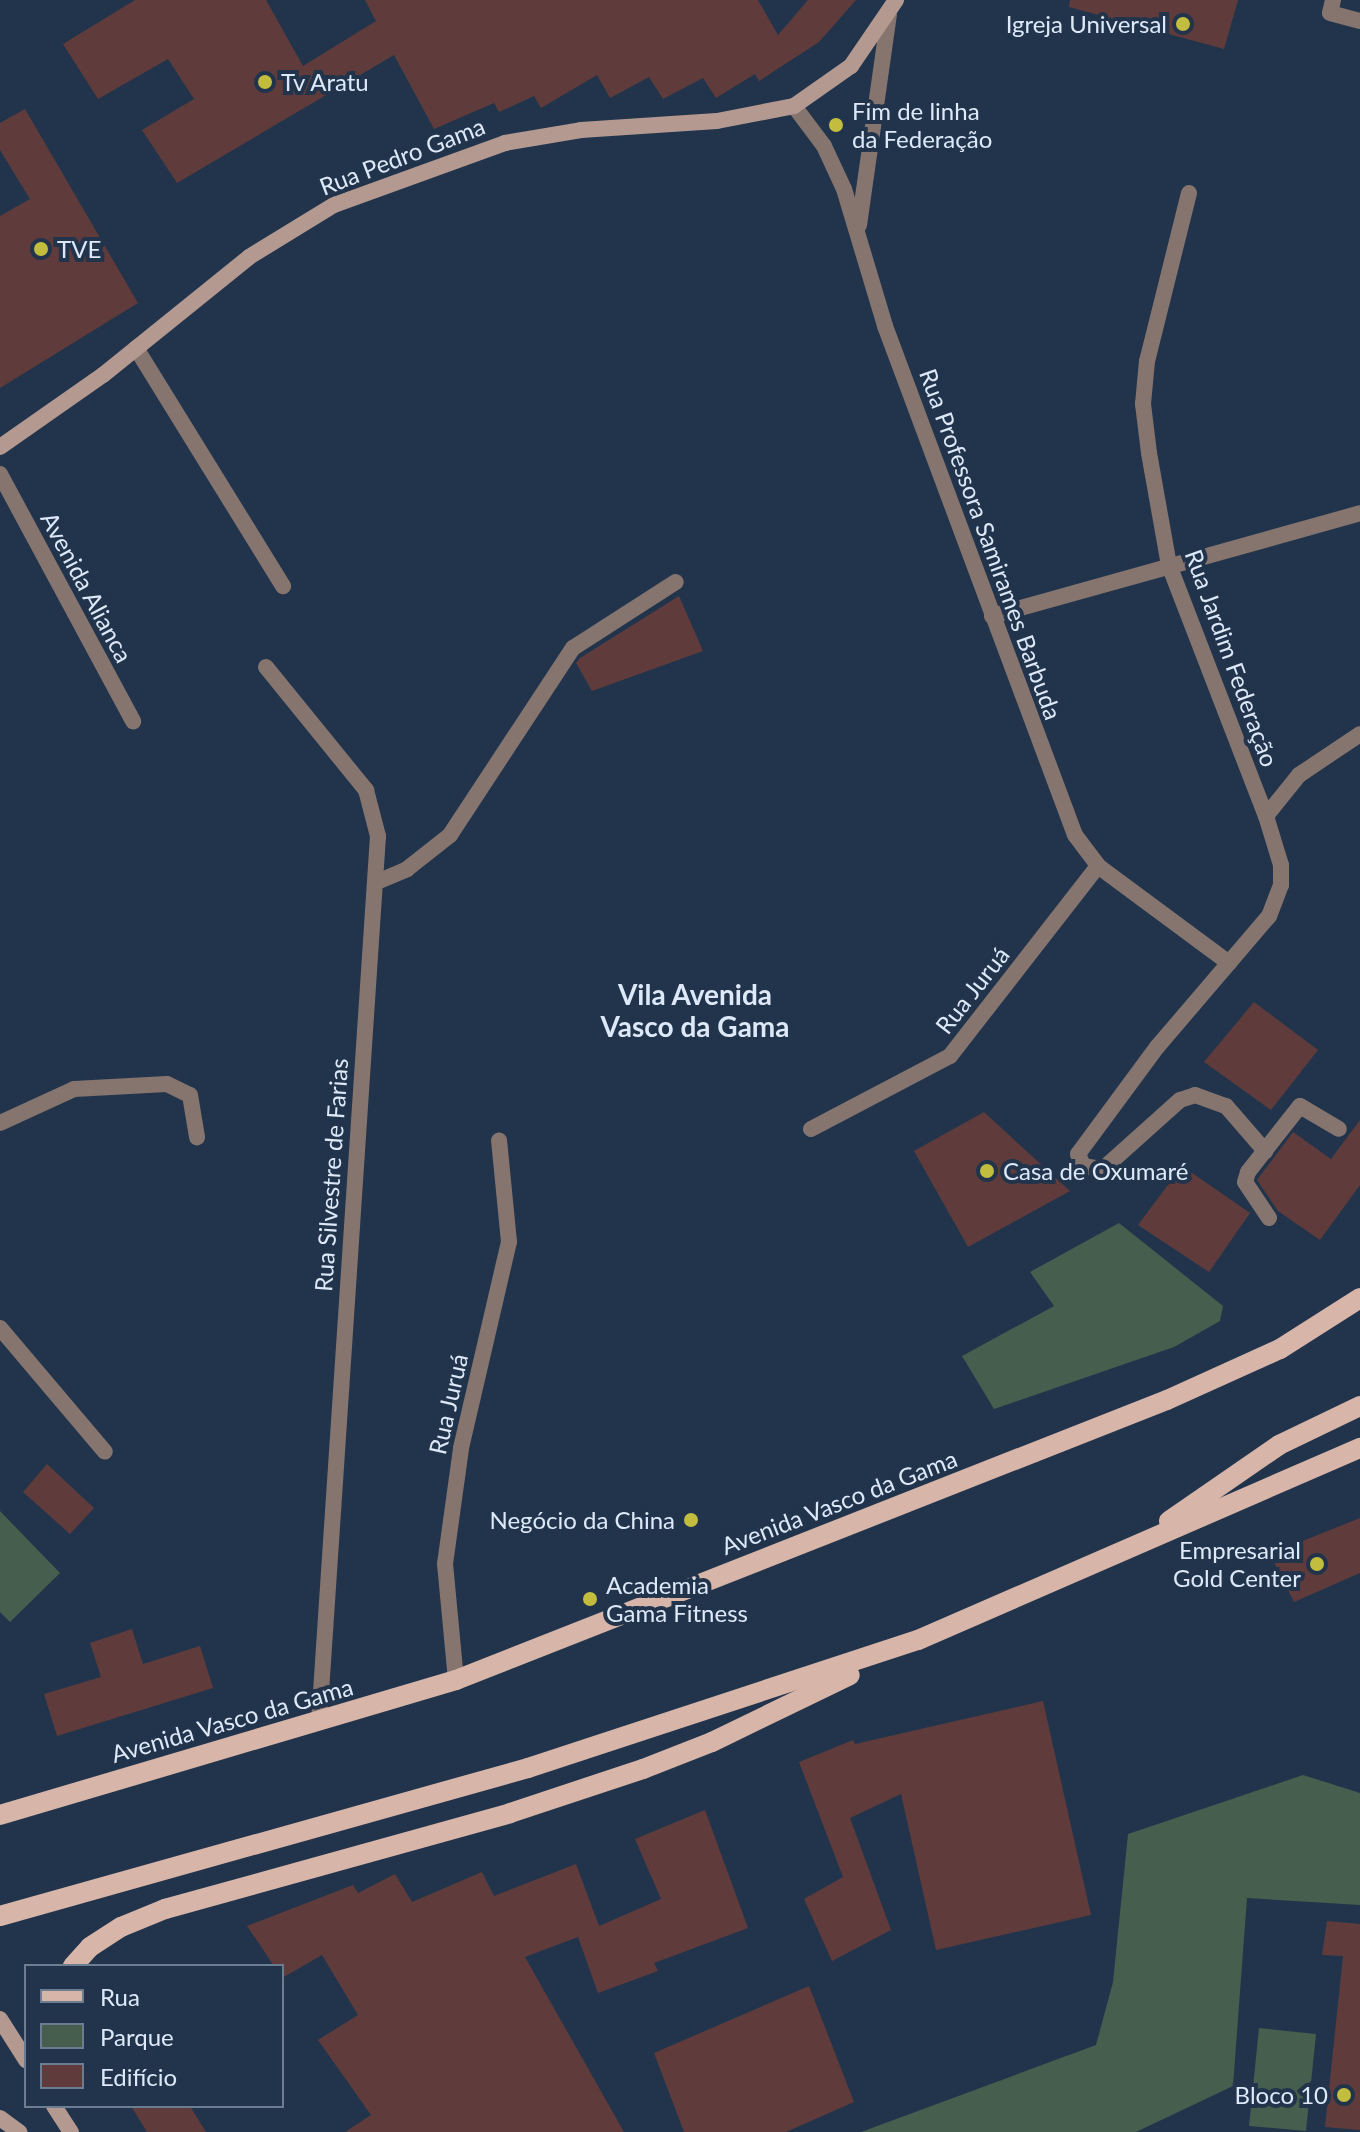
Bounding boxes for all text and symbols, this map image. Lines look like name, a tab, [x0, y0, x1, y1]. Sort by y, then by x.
place label: Igreja Universal	[1006, 10, 1167, 38]
marker: Igreja Universal	[1174, 15, 1192, 33]
place label: Tv Aratu	[281, 68, 370, 96]
marker: Tv Aratu	[256, 73, 274, 91]
place label: Fim de linha da Federação	[852, 97, 992, 153]
street label: Rua Pedro Gama	[315, 111, 489, 201]
marker: Fim de linha da Federação	[827, 116, 845, 134]
place label: TVE	[57, 235, 101, 263]
marker: TVE	[32, 240, 50, 258]
street label: Rua Professora Samirames Barbuda	[914, 365, 1068, 723]
street label: Avenida Alianca	[35, 507, 139, 667]
street label: Rua Jardim Federação	[1179, 545, 1285, 771]
street label: Rua Juruá	[929, 940, 1015, 1040]
district label: Vila Avenida Vasco da Gama	[600, 977, 790, 1043]
street label: Rua Silvestre de Farias	[308, 1057, 354, 1293]
place label: Casa de Oxumaré	[1003, 1157, 1188, 1185]
marker: Casa de Oxumaré	[978, 1162, 996, 1180]
street label: Rua Juruá	[422, 1350, 474, 1458]
street label: Avenida Vasco da Gama	[717, 1444, 961, 1560]
place label: Negócio da China	[489, 1506, 675, 1534]
marker: Negócio da China	[682, 1511, 700, 1529]
place label: Empresarial Gold Center	[1173, 1536, 1301, 1592]
marker: Empresarial Gold Center	[1308, 1555, 1326, 1573]
place label: Academia Gama Fitness	[606, 1571, 748, 1627]
marker: Academia Gama Fitness	[581, 1590, 599, 1608]
street label: Avenida Vasco da Gama	[107, 1672, 357, 1768]
legend	[24, 1964, 284, 2108]
text: Rua	[100, 1982, 140, 2011]
text: Parque	[100, 2022, 174, 2051]
text: Edifício	[100, 2062, 177, 2091]
place label: Bloco 10	[1235, 2081, 1328, 2109]
marker: Bloco 10	[1335, 2086, 1353, 2104]

